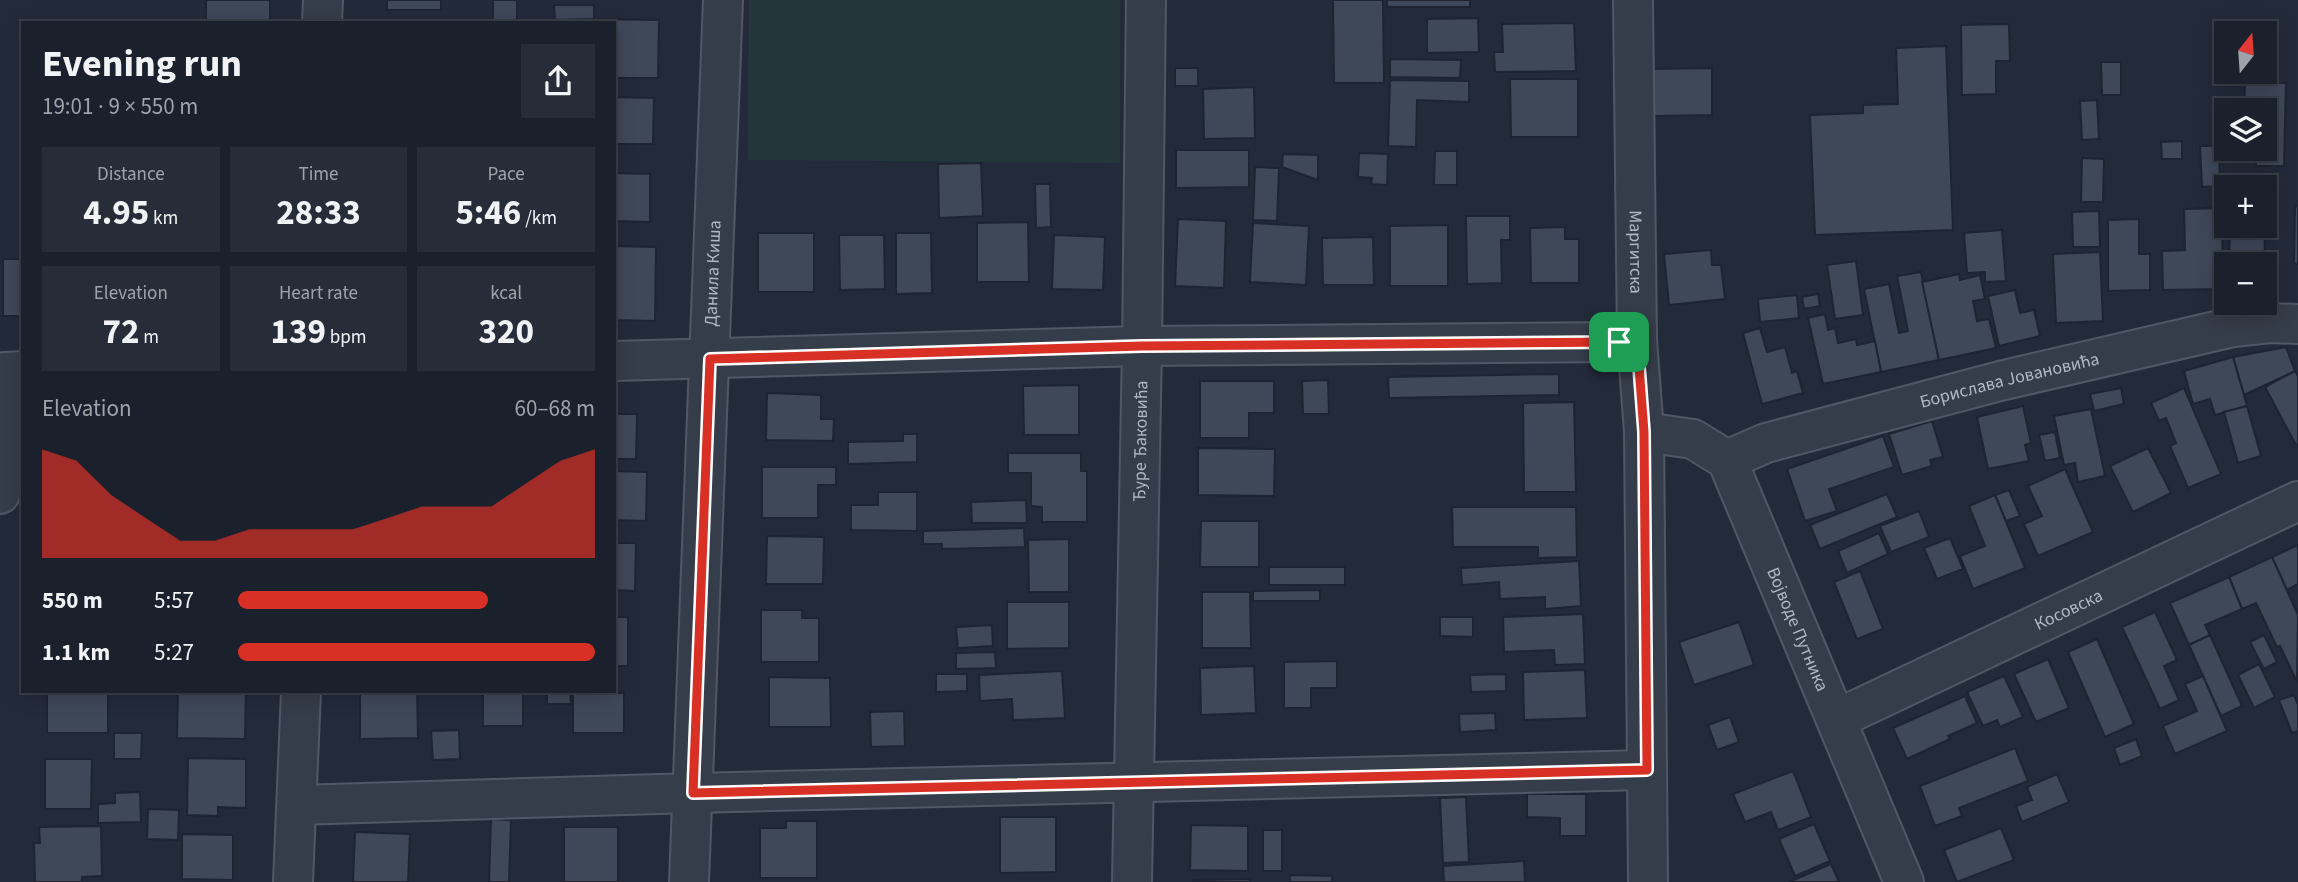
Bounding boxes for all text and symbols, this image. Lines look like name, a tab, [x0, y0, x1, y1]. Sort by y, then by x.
north arrow	[2214, 21, 2277, 84]
map controls	[2214, 21, 2277, 315]
text: Evening run	[42, 37, 242, 91]
button: share	[521, 44, 595, 118]
text: 19:01 · 9 × 550 m	[42, 90, 198, 123]
button: layers	[2214, 98, 2277, 161]
text: Distance	[97, 161, 165, 188]
text: Time	[298, 161, 339, 188]
text: Pace	[488, 161, 525, 188]
button: +	[2214, 175, 2277, 238]
text: 4.95	[83, 188, 149, 238]
text: 28:33	[276, 188, 361, 238]
text: 5:46	[455, 188, 521, 238]
text: km	[149, 205, 178, 232]
text: /km	[521, 205, 557, 232]
street label: Маргитска	[1622, 210, 1648, 294]
street label: Данила Киша	[698, 220, 727, 327]
button: −	[2214, 252, 2277, 315]
text: Elevation	[94, 280, 168, 307]
text: Heart rate	[279, 280, 358, 307]
text: kcal	[490, 280, 522, 307]
text: 72	[103, 307, 140, 357]
text: 139	[270, 307, 326, 357]
text: 320	[478, 307, 534, 357]
pin	[1589, 312, 1649, 372]
icon: arrive	[1600, 323, 1638, 361]
text: m	[140, 324, 159, 351]
text: bpm	[326, 324, 367, 351]
street label: Борислава Јовановића	[1917, 346, 2102, 415]
street label: Ђуре Ђаковића	[1127, 380, 1154, 502]
text: Elevation	[42, 392, 132, 425]
text: 60–68 m	[515, 392, 595, 425]
street label: Војводе Путника	[1760, 564, 1835, 695]
street label: Косовска	[2030, 583, 2107, 637]
text: 550 m	[42, 584, 103, 617]
text: 5:57	[154, 584, 194, 617]
text: 1.1 km	[42, 636, 110, 669]
text: 5:27	[154, 636, 194, 669]

